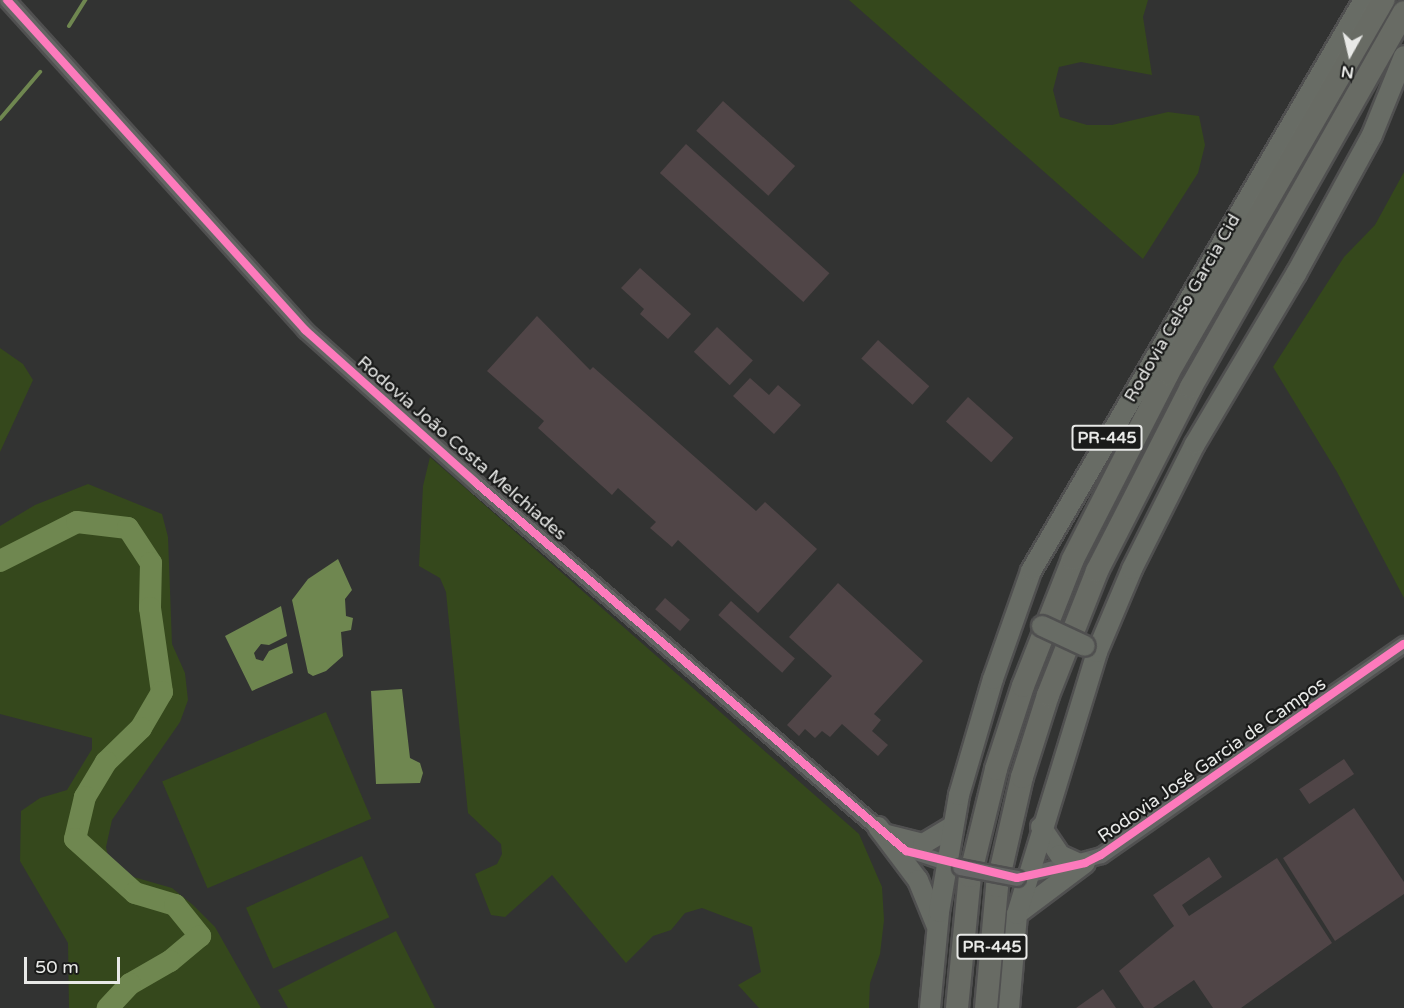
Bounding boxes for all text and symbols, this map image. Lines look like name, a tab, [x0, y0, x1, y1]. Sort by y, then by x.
north arrow	[1320, 24, 1380, 84]
text: N	[1340, 61, 1355, 83]
street label: Rodovia Celso Garcia Cid	[1119, 210, 1245, 406]
street label: Rodovia João Costa Melchiades	[353, 351, 571, 545]
road number: PR-445	[1071, 425, 1143, 451]
street label: Rodovia José Garcia de Campos	[1094, 673, 1330, 847]
road number: PR-445	[956, 934, 1028, 960]
scale bar	[27, 945, 123, 983]
text: 50 m	[35, 956, 79, 978]

